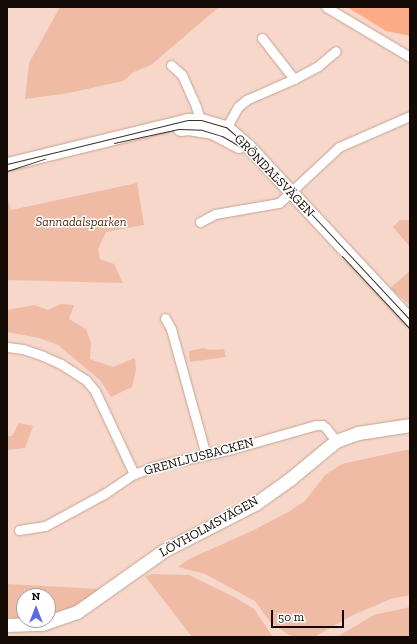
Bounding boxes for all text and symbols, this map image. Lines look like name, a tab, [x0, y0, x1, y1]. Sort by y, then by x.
street label: GRÖNDALSVÄGEN	[231, 131, 317, 221]
park label: Sannadalsparken	[35, 214, 127, 230]
street label: GRENLJUSBACKEN	[142, 435, 256, 479]
street label: LÖVHOLMSVÄGEN	[157, 493, 261, 561]
north arrow	[16, 588, 56, 628]
text: N	[32, 590, 40, 603]
scale bar	[273, 602, 346, 628]
text: 50 m	[278, 610, 304, 624]

